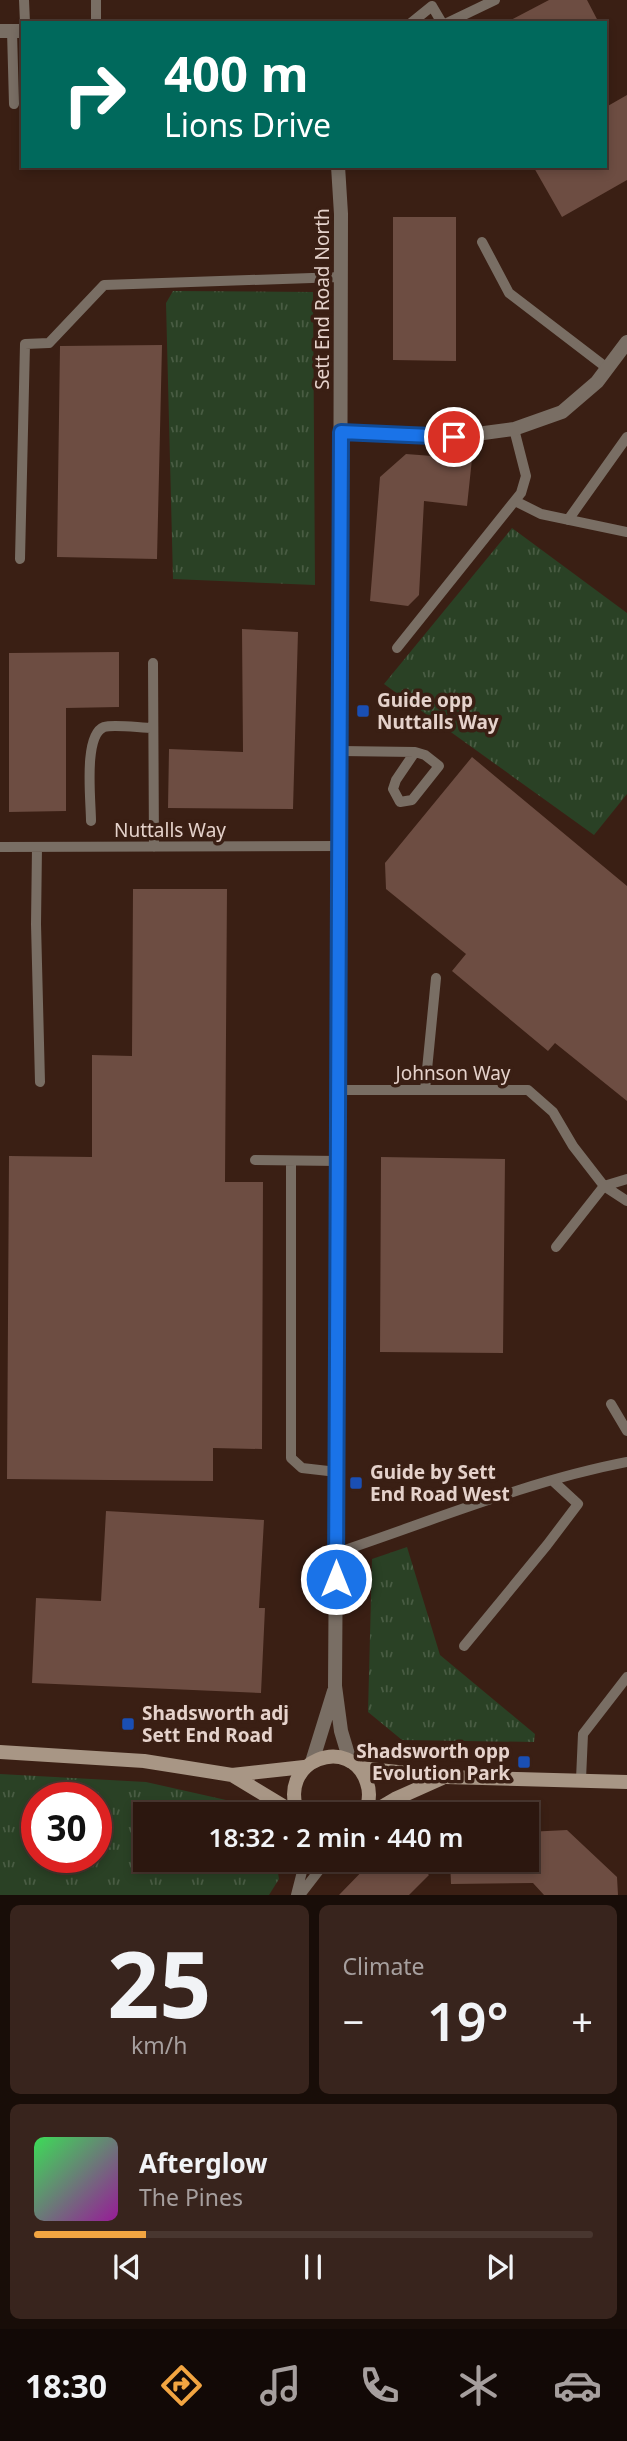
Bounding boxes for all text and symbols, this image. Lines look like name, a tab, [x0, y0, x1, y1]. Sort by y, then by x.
text: 400 m	[164, 40, 309, 106]
icon: right	[49, 49, 140, 140]
text: Lions Drive	[164, 103, 331, 146]
street label: Sett End Road North	[309, 208, 335, 390]
pin	[424, 407, 484, 467]
icon: arrive	[435, 418, 473, 456]
place label: Guide opp Nuttalls Way	[377, 687, 499, 735]
marker: Guide opp Nuttalls Way	[355, 703, 371, 719]
street label: Nuttalls Way	[114, 817, 226, 843]
street label: Johnson Way	[393, 1060, 511, 1086]
place label: Guide by Sett End Road West	[370, 1459, 510, 1507]
marker: Guide by Sett End Road West	[348, 1475, 364, 1491]
position arrow	[299, 1542, 373, 1616]
place label: Shadsworth adj Sett End Road	[142, 1700, 289, 1748]
marker: Shadsworth adj Sett End Road	[120, 1716, 136, 1732]
place label: Shadsworth opp Evolution Park	[356, 1738, 510, 1786]
marker: Shadsworth opp Evolution Park	[516, 1754, 532, 1770]
speed limit sign: 30	[21, 1782, 112, 1873]
text: 18:32 · 2 min · 440 m	[209, 1819, 463, 1855]
text: 25	[107, 1921, 211, 2045]
text: Climate	[343, 1950, 425, 1982]
text: 19°	[427, 1985, 509, 2056]
text: −	[343, 1995, 364, 2047]
text: +	[571, 1995, 593, 2047]
text: km/h	[131, 2029, 188, 2061]
text: Afterglow	[139, 2145, 267, 2181]
text: The Pines	[139, 2181, 243, 2213]
icon: previous	[108, 2248, 146, 2286]
icon: pause	[294, 2248, 332, 2286]
icon: next	[481, 2248, 519, 2286]
icon: directions	[157, 2361, 206, 2410]
icon: music	[256, 2361, 305, 2410]
icon: phone	[355, 2361, 404, 2410]
icon: climate	[454, 2361, 503, 2410]
icon: car	[553, 2361, 602, 2410]
text: 18:30	[25, 2364, 107, 2407]

